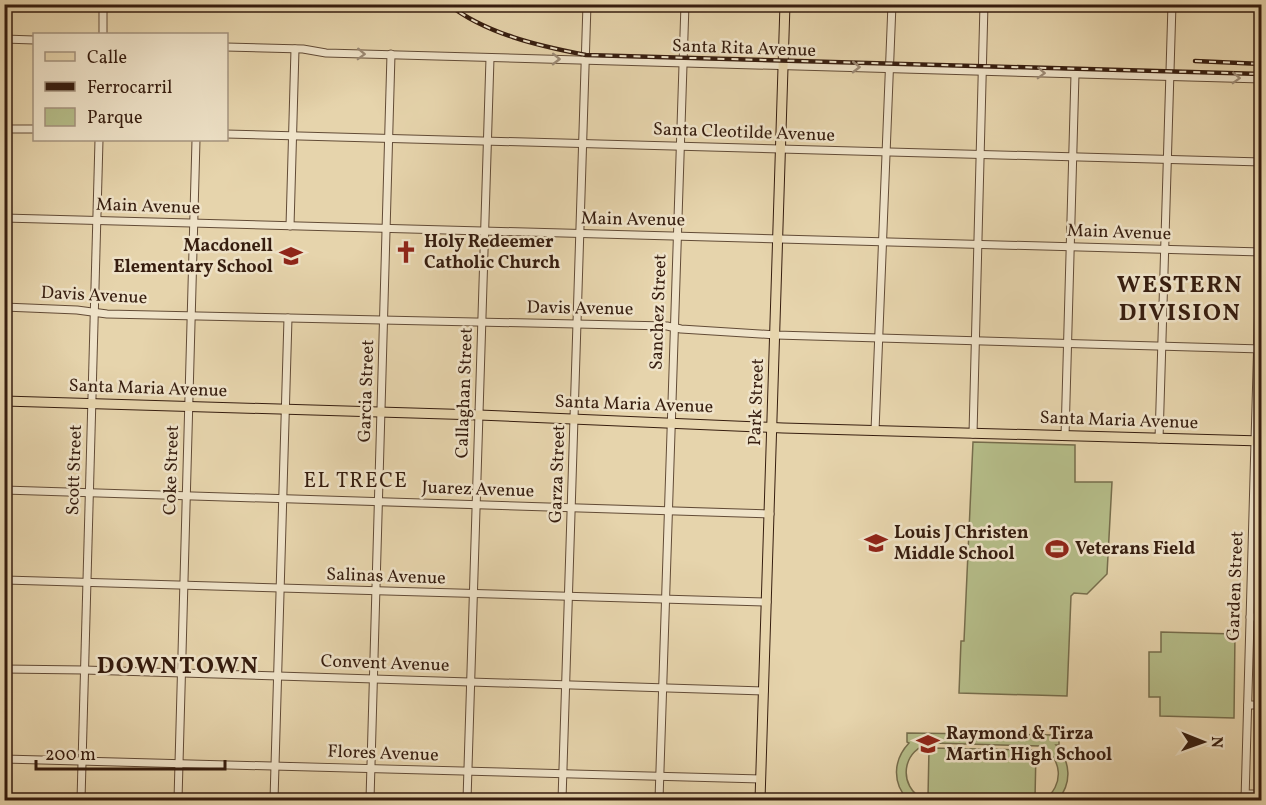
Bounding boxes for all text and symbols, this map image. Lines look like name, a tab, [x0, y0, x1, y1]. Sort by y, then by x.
legend	[33, 33, 228, 141]
street label: Santa Rita Avenue	[672, 34, 816, 64]
text: Calle	[87, 46, 127, 71]
one-way arrow	[357, 47, 366, 60]
one-way arrow	[552, 53, 561, 65]
one-way arrow	[852, 61, 861, 73]
one-way arrow	[1036, 66, 1045, 79]
one-way arrow	[1231, 72, 1240, 85]
text: Ferrocarril	[87, 76, 172, 101]
text: Parque	[87, 106, 142, 131]
street label: Santa Cleotilde Avenue	[653, 117, 835, 149]
street label: Main Avenue	[95, 193, 201, 221]
street label: Main Avenue	[581, 207, 685, 233]
street label: Main Avenue	[1066, 219, 1172, 247]
place label: Holy Redeemer Catholic Church	[424, 230, 561, 276]
place label: Macdonell Elementary School	[114, 234, 273, 280]
church icon: Holy Redeemer Catholic Church	[393, 239, 419, 265]
school or university icon: Macdonell Elementary School	[278, 243, 304, 269]
street label: Sanchez Street	[644, 253, 674, 371]
district label: WESTERN DIVISION	[1117, 269, 1243, 331]
street label: Davis Avenue	[40, 281, 148, 311]
street label: Davis Avenue	[526, 296, 634, 322]
street label: Callaghan Street	[450, 327, 480, 459]
street label: Garcia Street	[353, 339, 381, 443]
street label: Park Street	[743, 358, 771, 446]
street label: Santa Maria Avenue	[68, 374, 228, 404]
street label: Santa Maria Avenue	[554, 390, 714, 420]
street label: Santa Maria Avenue	[1039, 406, 1199, 436]
street label: Scott Street	[61, 424, 89, 516]
street label: Garza Street	[544, 424, 572, 524]
street label: Coke Street	[158, 425, 186, 515]
district label: EL TRECE	[303, 467, 409, 496]
street label: Juarez Avenue	[421, 476, 535, 504]
place label: Louis J Christen Middle School	[894, 521, 1029, 567]
school or university icon: Louis J Christen Middle School	[863, 530, 889, 556]
street label: Garden Street	[1222, 531, 1250, 641]
sports icon: Veterans Field	[1044, 536, 1070, 562]
place label: Veterans Field	[1075, 537, 1195, 562]
street label: Salinas Avenue	[326, 562, 446, 592]
street label: Convent Avenue	[320, 649, 450, 679]
district label: DOWNTOWN	[97, 650, 259, 684]
north arrow	[1173, 712, 1233, 772]
place label: Raymond & Tirza Martin High School	[946, 722, 1112, 768]
school or university icon: Raymond & Tirza Martin High School	[915, 731, 941, 757]
scale bar	[36, 733, 225, 771]
text: N	[1205, 736, 1227, 749]
street label: Flores Avenue	[327, 740, 439, 768]
text: 200 m	[45, 743, 96, 768]

